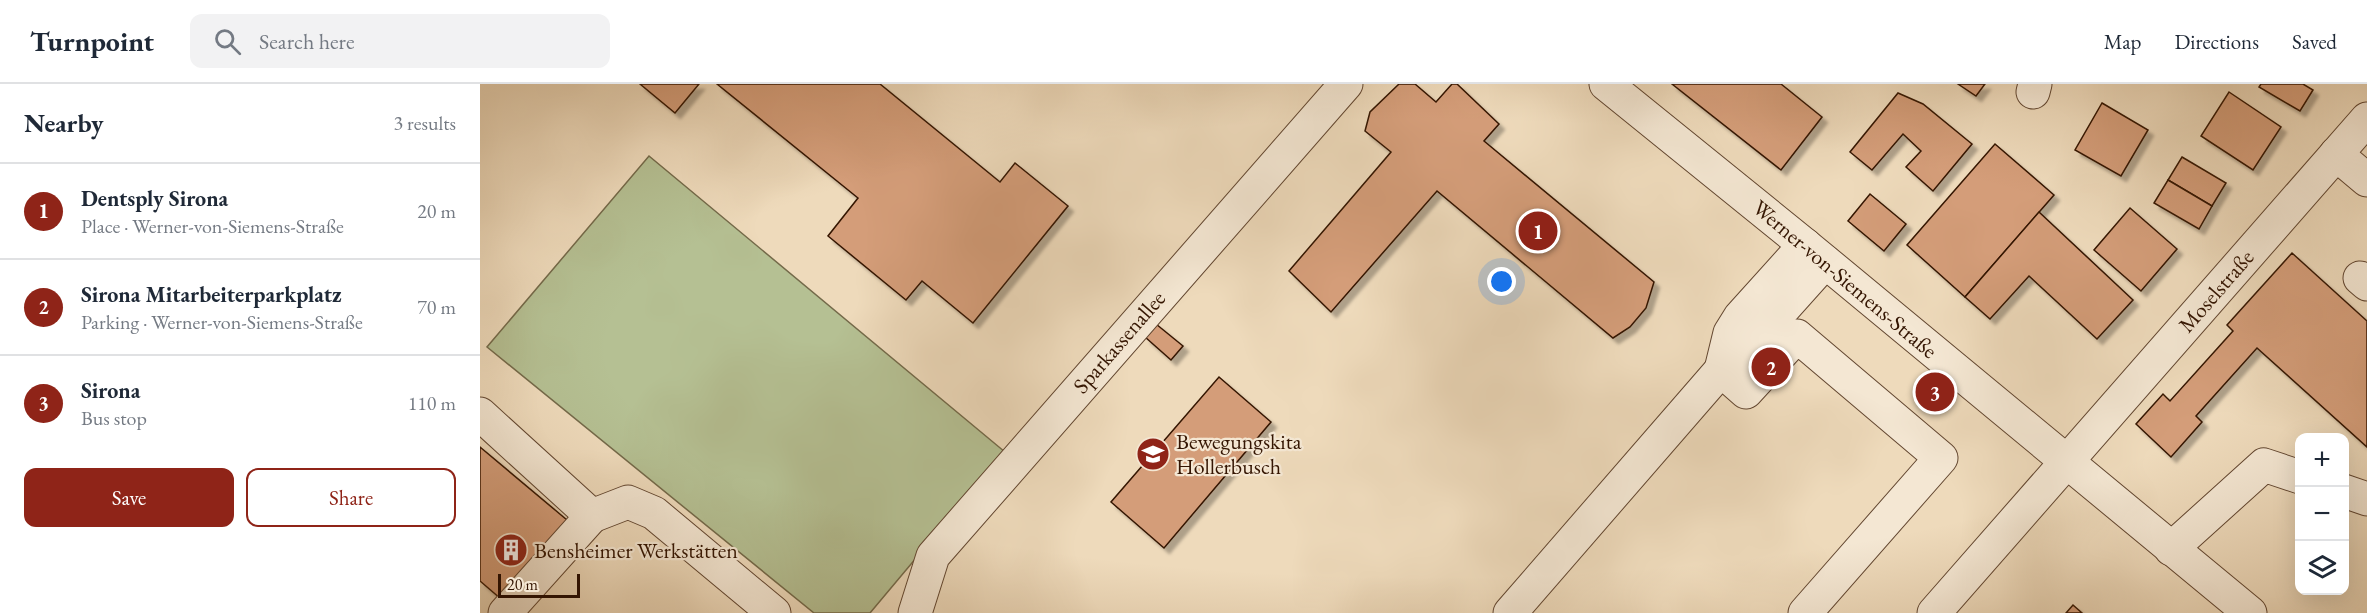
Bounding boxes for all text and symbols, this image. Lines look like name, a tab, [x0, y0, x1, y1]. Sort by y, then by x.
search box	[190, 14, 610, 68]
text: Turnpoint	[30, 23, 154, 59]
icon: search	[211, 25, 244, 58]
text: Search here	[259, 27, 355, 56]
text: Map	[2104, 28, 2141, 55]
text: Directions	[2174, 28, 2259, 55]
text: Saved	[2292, 28, 2337, 55]
text: Nearby	[24, 106, 104, 140]
text: 3 results	[393, 110, 456, 136]
text: Dentsply Sirona	[81, 184, 228, 213]
street label: Werner-von-Siemens-Straße	[1747, 193, 1944, 365]
text: 1	[38, 198, 49, 224]
text: 20 m	[417, 198, 456, 224]
pin: 1	[1518, 208, 1558, 254]
text: Place · Werner-von-Siemens-Straße	[81, 213, 344, 239]
street label: Moselstraße	[2172, 243, 2260, 339]
your location	[1487, 267, 1516, 296]
text: Sirona Mitarbeiterparkplatz	[81, 280, 342, 309]
street label: Sparkassenallee	[1066, 284, 1172, 399]
text: 2	[38, 294, 49, 320]
text: 70 m	[417, 294, 456, 320]
text: Parking · Werner-von-Siemens-Straße	[81, 309, 363, 335]
pin: 2	[1752, 344, 1790, 390]
pin: 3	[1916, 370, 1954, 414]
text: Sirona	[81, 376, 140, 405]
text: 3	[38, 390, 49, 416]
text: 110 m	[408, 390, 456, 416]
text: Bus stop	[81, 405, 147, 431]
place label: Bewegungskita Hollerbusch	[1176, 427, 1302, 481]
map controls	[2295, 433, 2349, 595]
button: +	[2295, 433, 2349, 487]
school or university icon: Bewegungskita Hollerbusch	[1135, 436, 1171, 472]
button: Save	[24, 468, 234, 527]
button: Share	[246, 468, 456, 527]
button: −	[2295, 487, 2349, 541]
building icon: Bensheimer Werkstätten	[493, 532, 529, 568]
place label: Bensheimer Werkstätten	[534, 536, 738, 565]
button: layers	[2295, 541, 2349, 595]
scale bar	[498, 571, 580, 598]
text: 20 m	[507, 574, 538, 595]

